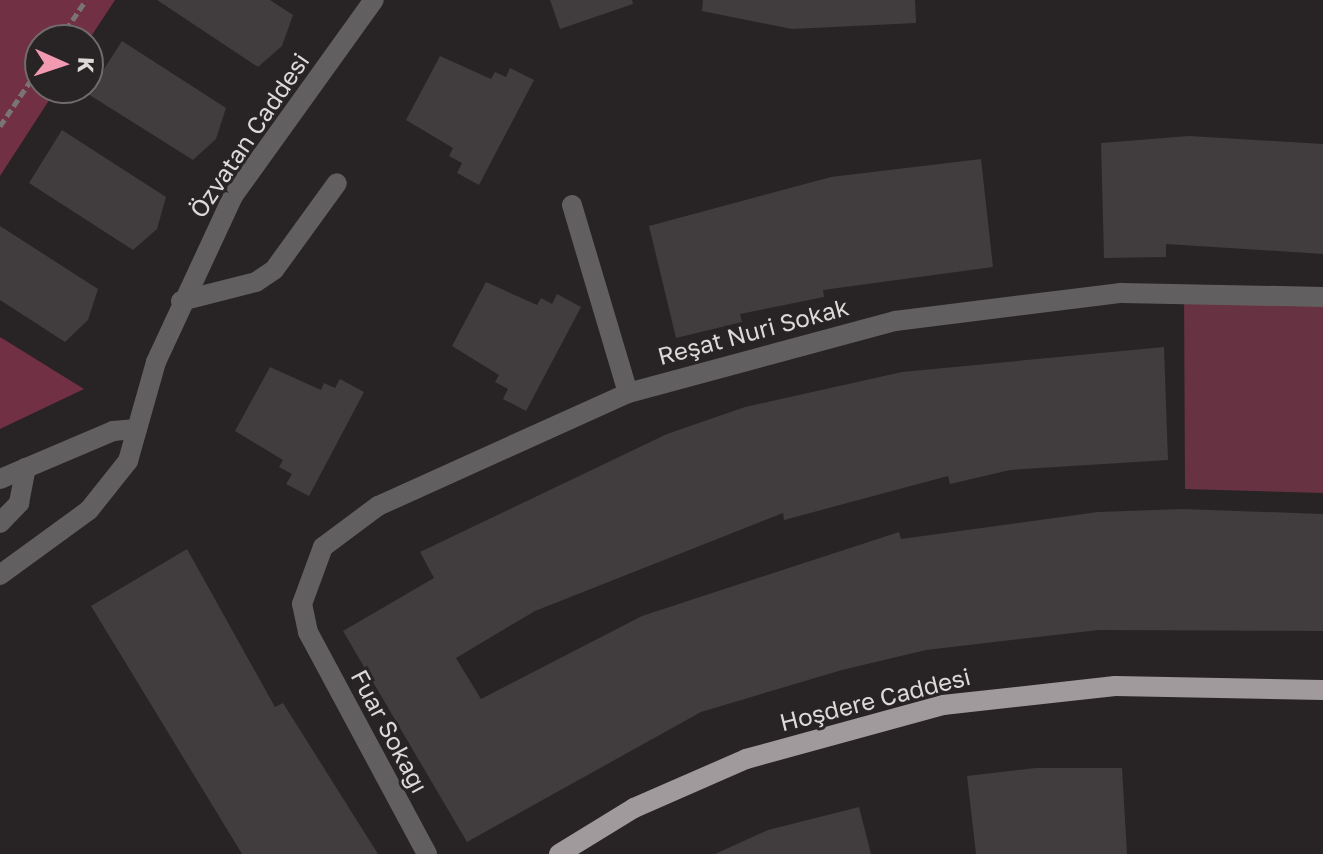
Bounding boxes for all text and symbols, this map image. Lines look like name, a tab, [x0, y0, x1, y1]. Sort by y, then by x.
north arrow	[24, 24, 104, 104]
street label: Özvatan Caddesi	[183, 47, 315, 223]
text: K	[73, 56, 100, 74]
street label: Reşat Nuri Sokak	[654, 292, 852, 370]
street label: Hoşdere Caddesi	[777, 661, 973, 737]
street label: Fuar Sokağı	[345, 664, 435, 798]

